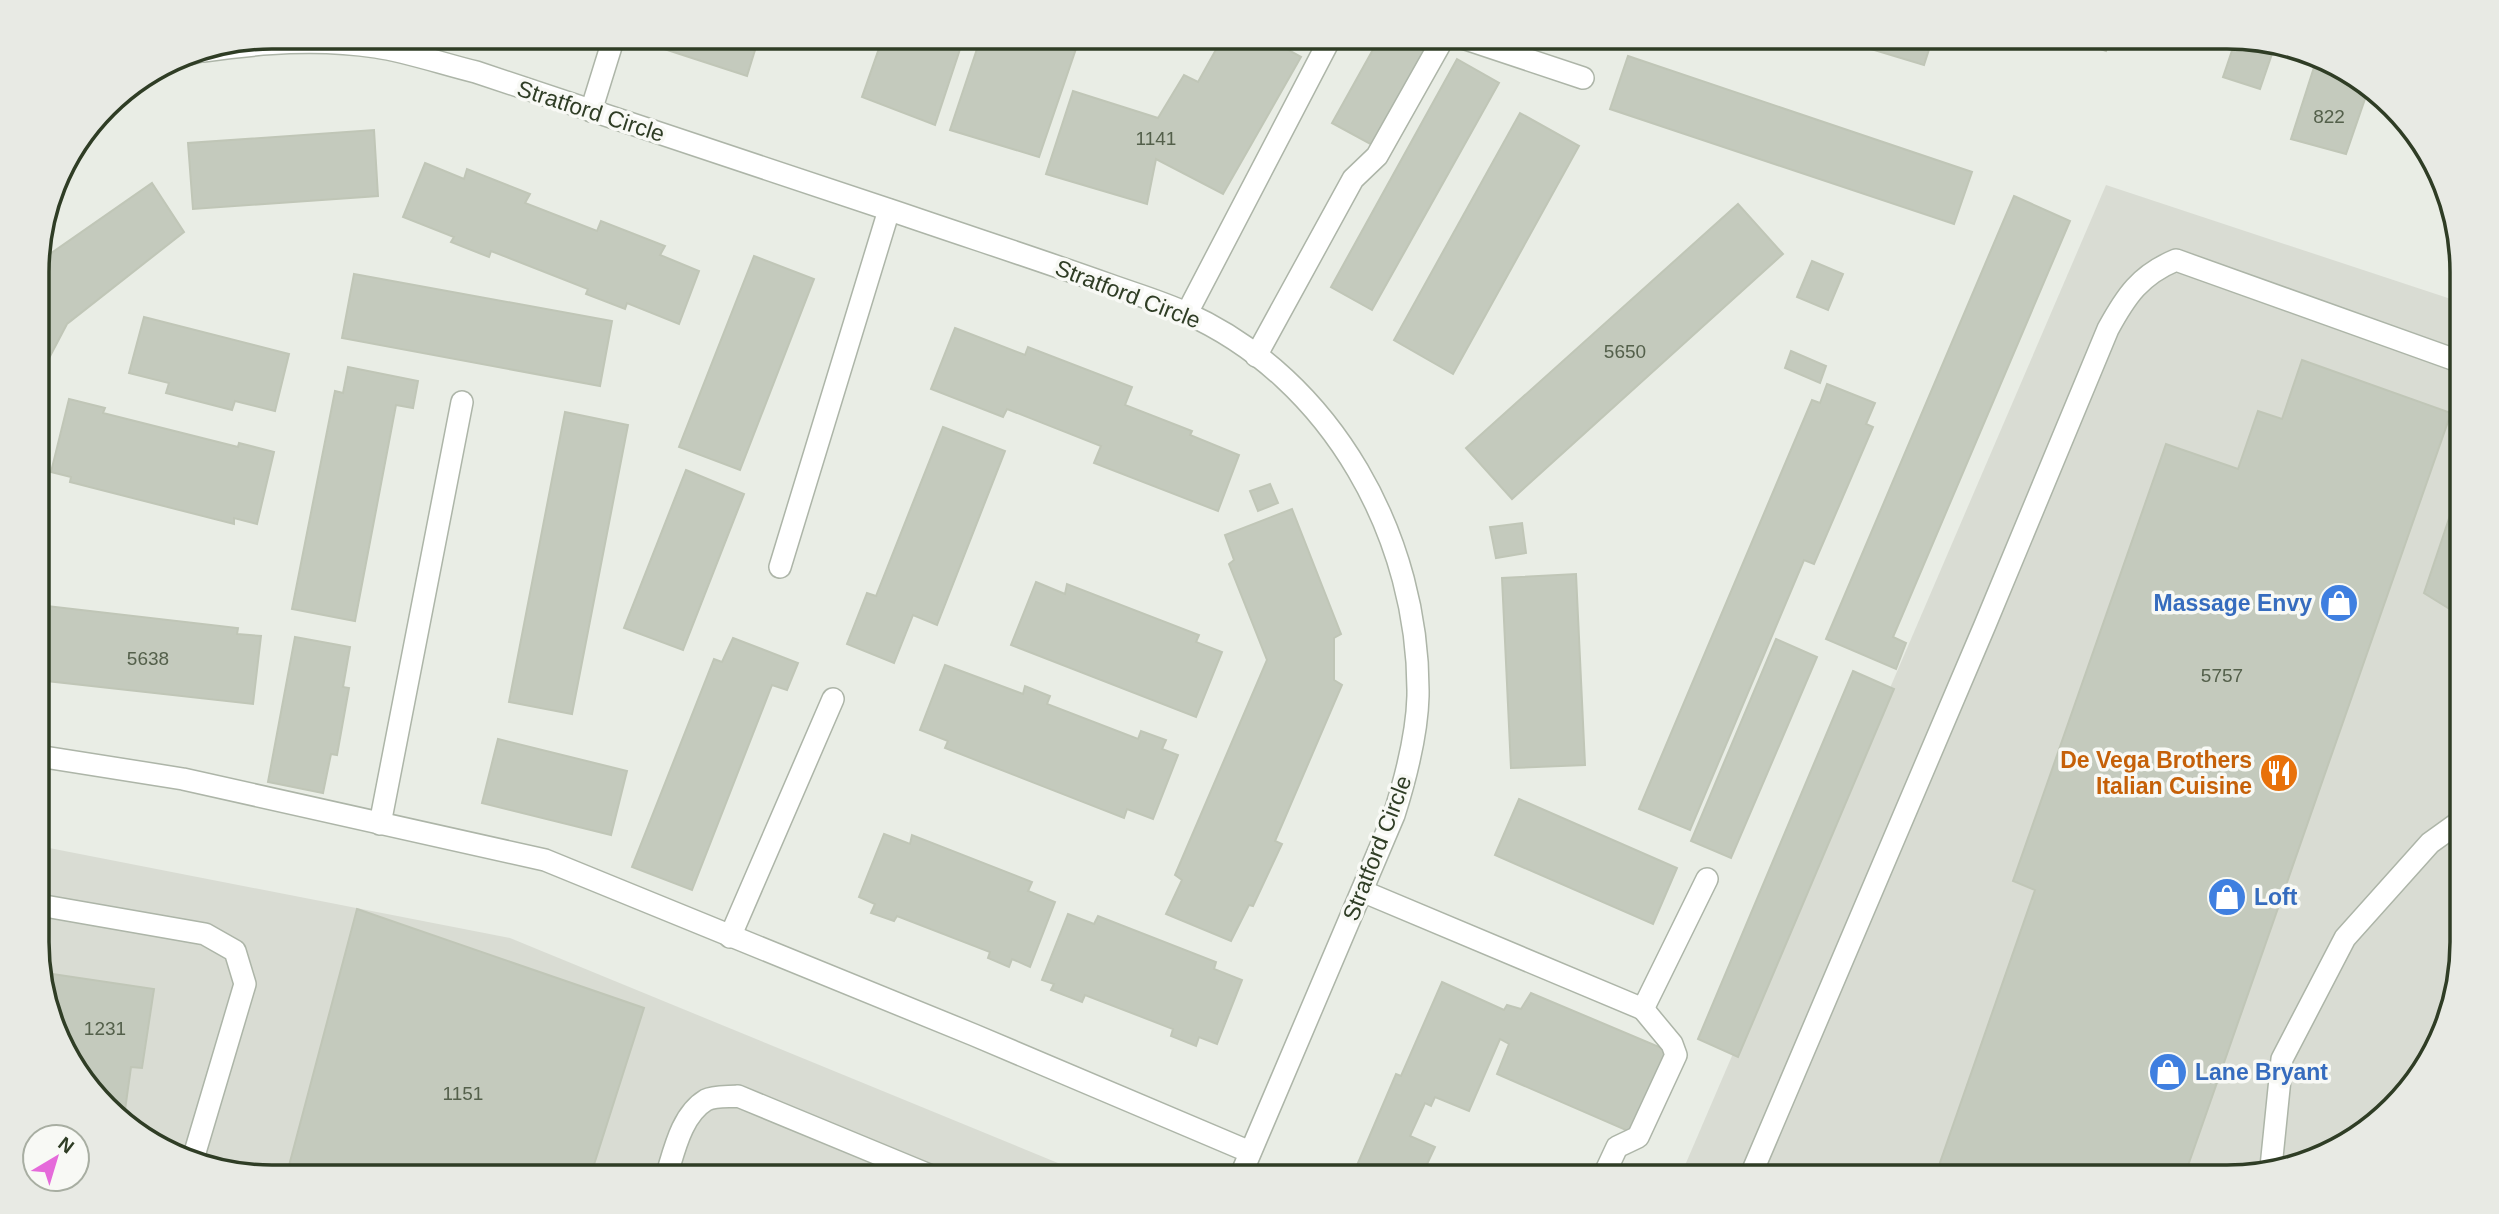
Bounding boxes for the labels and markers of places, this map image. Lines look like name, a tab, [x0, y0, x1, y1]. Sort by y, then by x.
shop icon: Massage Envy	[2318, 582, 2360, 624]
place label: Massage Envy	[2153, 590, 2312, 616]
place label: De Vega Brothers Italian Cuisine	[2060, 747, 2252, 799]
restaurant icon: De Vega Brothers Italian Cuisine	[2258, 752, 2300, 794]
shop icon: Loft	[2206, 876, 2248, 918]
place label: Loft	[2254, 884, 2298, 910]
shop icon: Lane Bryant	[2147, 1051, 2189, 1093]
place label: Lane Bryant	[2195, 1059, 2328, 1085]

